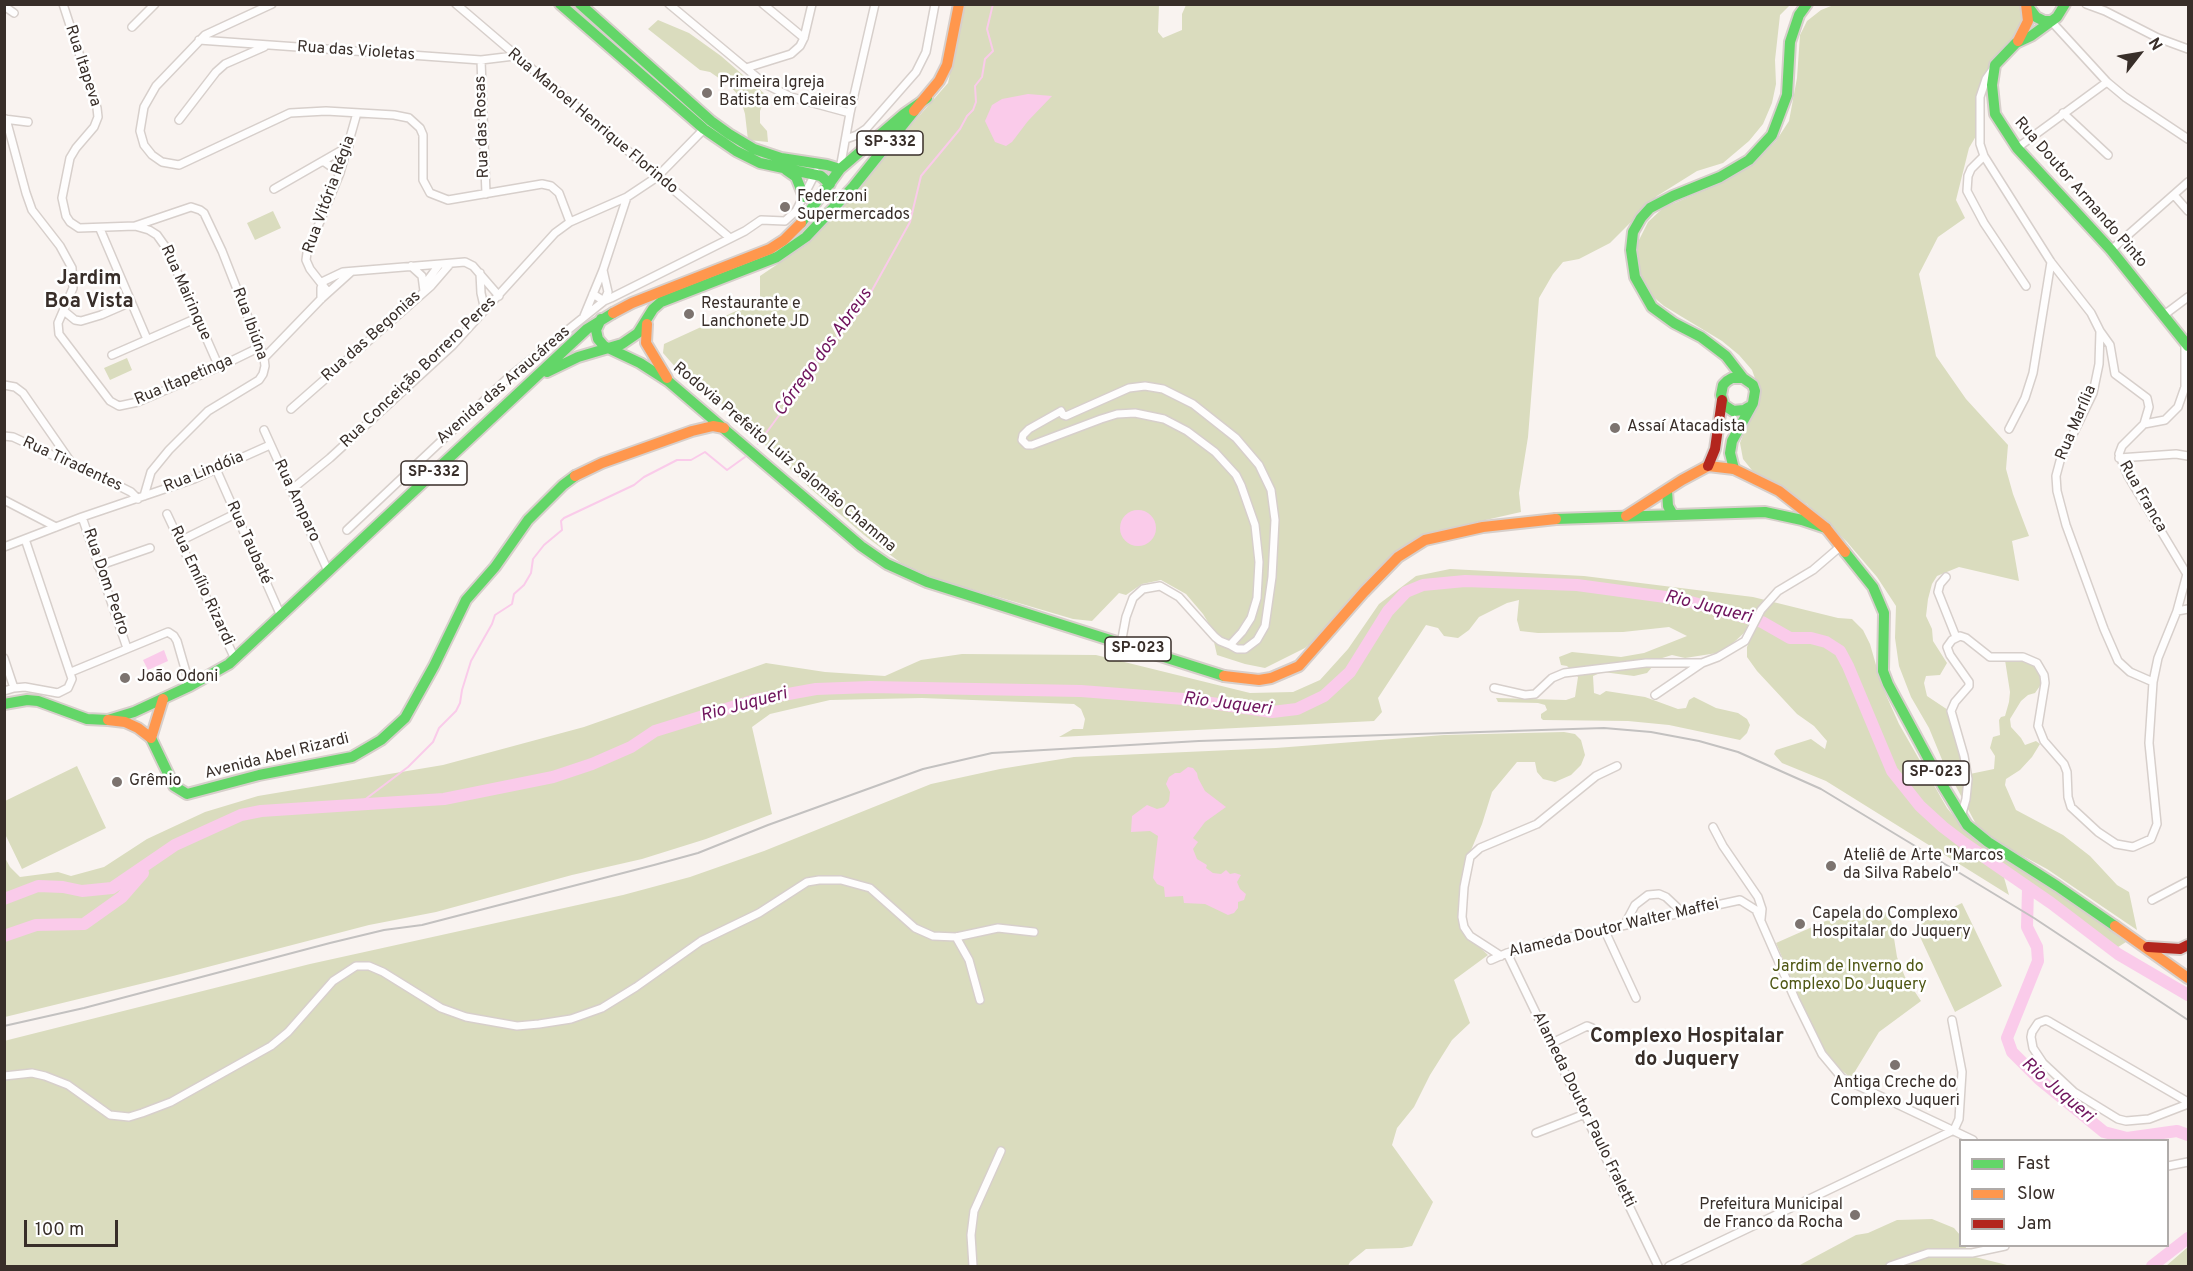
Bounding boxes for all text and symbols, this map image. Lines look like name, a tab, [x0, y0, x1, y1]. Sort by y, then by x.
street label: Rua Itapeva	[60, 23, 104, 109]
north arrow	[2109, 24, 2169, 84]
text: N	[2143, 35, 2166, 55]
street label: Rua das Violetas	[296, 38, 416, 66]
street label: Rua Manoel Henrique Florindo	[503, 45, 681, 199]
place label: Primeira Igreja Batista em Caieiras	[719, 74, 856, 112]
street label: Rua das Rosas	[472, 75, 494, 179]
marker: Primeira Igreja Batista em Caieiras	[700, 86, 714, 100]
street label: Rua Doutor Armando Pinto	[2009, 114, 2151, 272]
road number: SP-332	[857, 131, 923, 155]
street label: Rua Vitória Régia	[300, 134, 360, 256]
place label: Federzoni Supermercados	[797, 188, 910, 226]
marker: Federzoni Supermercados	[778, 200, 792, 214]
street label: Rua Mairinque	[155, 242, 215, 344]
district label: Jardim Boa Vista	[44, 268, 134, 315]
street label: Rua Ibiúna	[227, 285, 271, 363]
water label: Córrego dos Abreus	[770, 285, 878, 421]
street label: Rua das Begonias	[319, 287, 425, 387]
street label: Rua Conceição Borrero Peres	[337, 293, 501, 453]
place label: Restaurante e Lanchonete JD	[701, 295, 810, 333]
marker: Restaurante e Lanchonete JD	[682, 307, 696, 321]
street label: Avenida das Araucáreas	[433, 323, 575, 449]
street label: Rua Itapetinga	[132, 352, 236, 410]
street label: Rodovia Prefeito Luiz Salomão Chamma	[668, 359, 900, 557]
street label: Rua Marília	[2053, 383, 2101, 463]
place label: Assaí Atacadista	[1627, 418, 1745, 438]
marker: Assaí Atacadista	[1608, 421, 1622, 435]
street label: Rua Tiradentes	[19, 433, 125, 497]
street label: Rua Lindóia	[161, 448, 247, 498]
street label: Rua Amparo	[269, 457, 323, 545]
street label: Rua Franca	[2114, 458, 2170, 536]
road number: SP-332	[401, 461, 467, 485]
street label: Rua Taubaté	[221, 498, 275, 588]
street label: Rua Emílio Rizardi	[165, 523, 237, 649]
street label: Rua Dom Pedro	[78, 526, 132, 638]
water label: Rio Juqueri	[1662, 587, 1754, 629]
road number: SP-023	[1105, 637, 1171, 661]
place label: João Odoni	[137, 668, 218, 688]
marker: João Odoni	[118, 671, 132, 685]
water label: Rio Juqueri	[698, 684, 790, 728]
water label: Rio Juqueri	[1182, 689, 1272, 721]
street label: Avenida Abel Rizardi	[203, 730, 351, 784]
road number: SP-023	[1903, 761, 1969, 785]
place label: Grêmio	[129, 772, 181, 792]
marker: Grêmio	[110, 775, 124, 789]
place label: Ateliê de Arte "Marcos da Silva Rabelo"	[1843, 847, 2003, 885]
marker: Ateliê de Arte "Marcos da Silva Rabelo"	[1824, 859, 1838, 873]
street label: Alameda Doutor Walter Maffei	[1507, 895, 1721, 963]
place label: Capela do Complexo Hospitalar do Juquery	[1812, 905, 1971, 943]
marker: Capela do Complexo Hospitalar do Juquery	[1793, 917, 1807, 931]
park label: Jardim de Inverno do Complexo Do Juquery	[1769, 958, 1927, 996]
street label: Alameda Doutor Paulo Fraletti	[1527, 1009, 1639, 1211]
district label: Complexo Hospitalar do Juquery	[1590, 1026, 1784, 1073]
water label: Rio Juqueri	[2016, 1054, 2098, 1128]
marker: Antiga Creche do Complexo Juqueri	[1888, 1058, 1902, 1072]
place label: Antiga Creche do Complexo Juqueri	[1830, 1074, 1960, 1112]
legend	[1959, 1139, 2169, 1247]
text: Fast	[2017, 1153, 2050, 1176]
text: Slow	[2017, 1183, 2055, 1206]
place label: Prefeitura Municipal de Franco da Rocha	[1699, 1196, 1843, 1234]
scale bar	[27, 1208, 122, 1246]
marker: Prefeitura Municipal de Franco da Rocha	[1848, 1208, 1862, 1222]
text: Jam	[2017, 1213, 2052, 1236]
text: 100 m	[35, 1219, 84, 1242]

